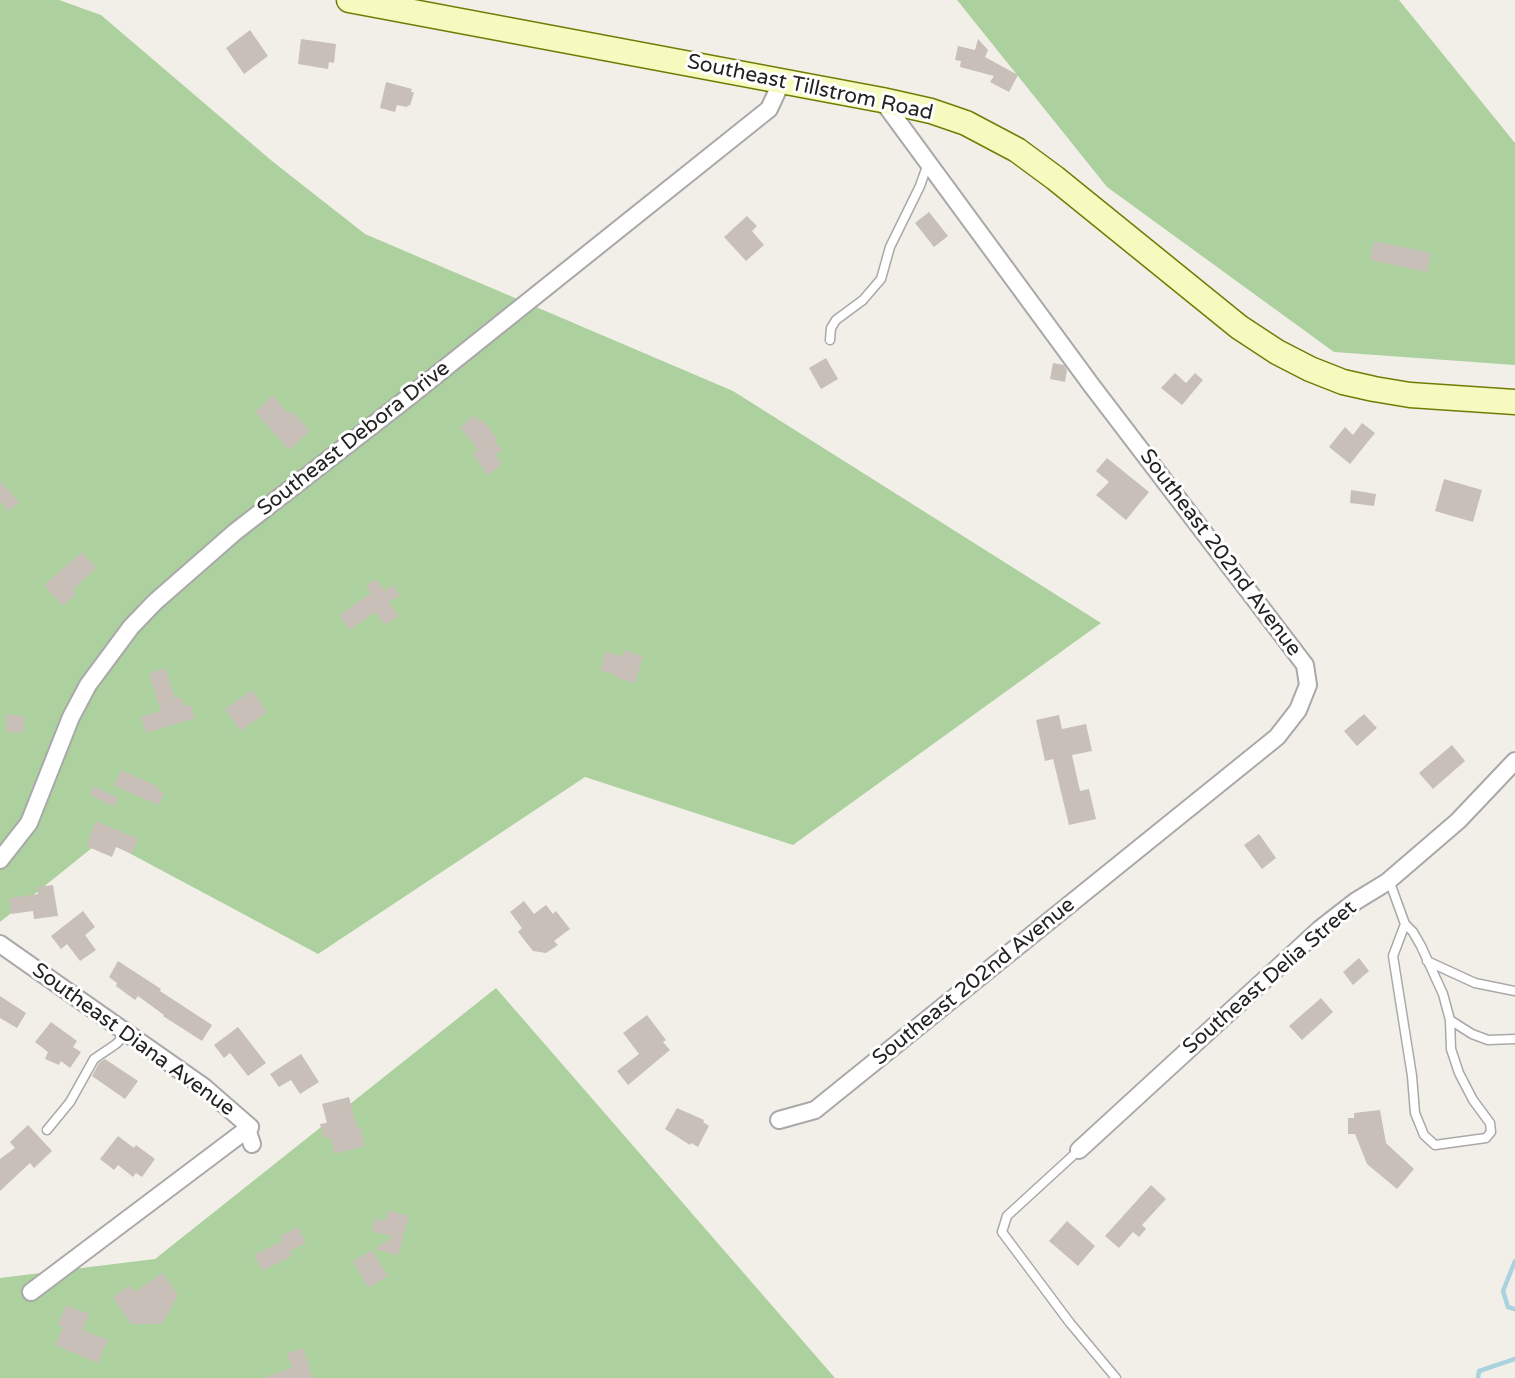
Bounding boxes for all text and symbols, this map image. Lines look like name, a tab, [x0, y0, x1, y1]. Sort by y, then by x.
street label: Southeast Tillstrom Road	[685, 50, 935, 126]
street label: Southeast Debora Drive	[253, 356, 455, 522]
street label: Southeast 202nd Avenue	[1134, 445, 1306, 661]
street label: Southeast 202nd Avenue	[868, 893, 1080, 1071]
street label: Southeast Delia Street	[1178, 896, 1362, 1060]
street label: Southeast Diana Avenue	[27, 958, 239, 1122]

